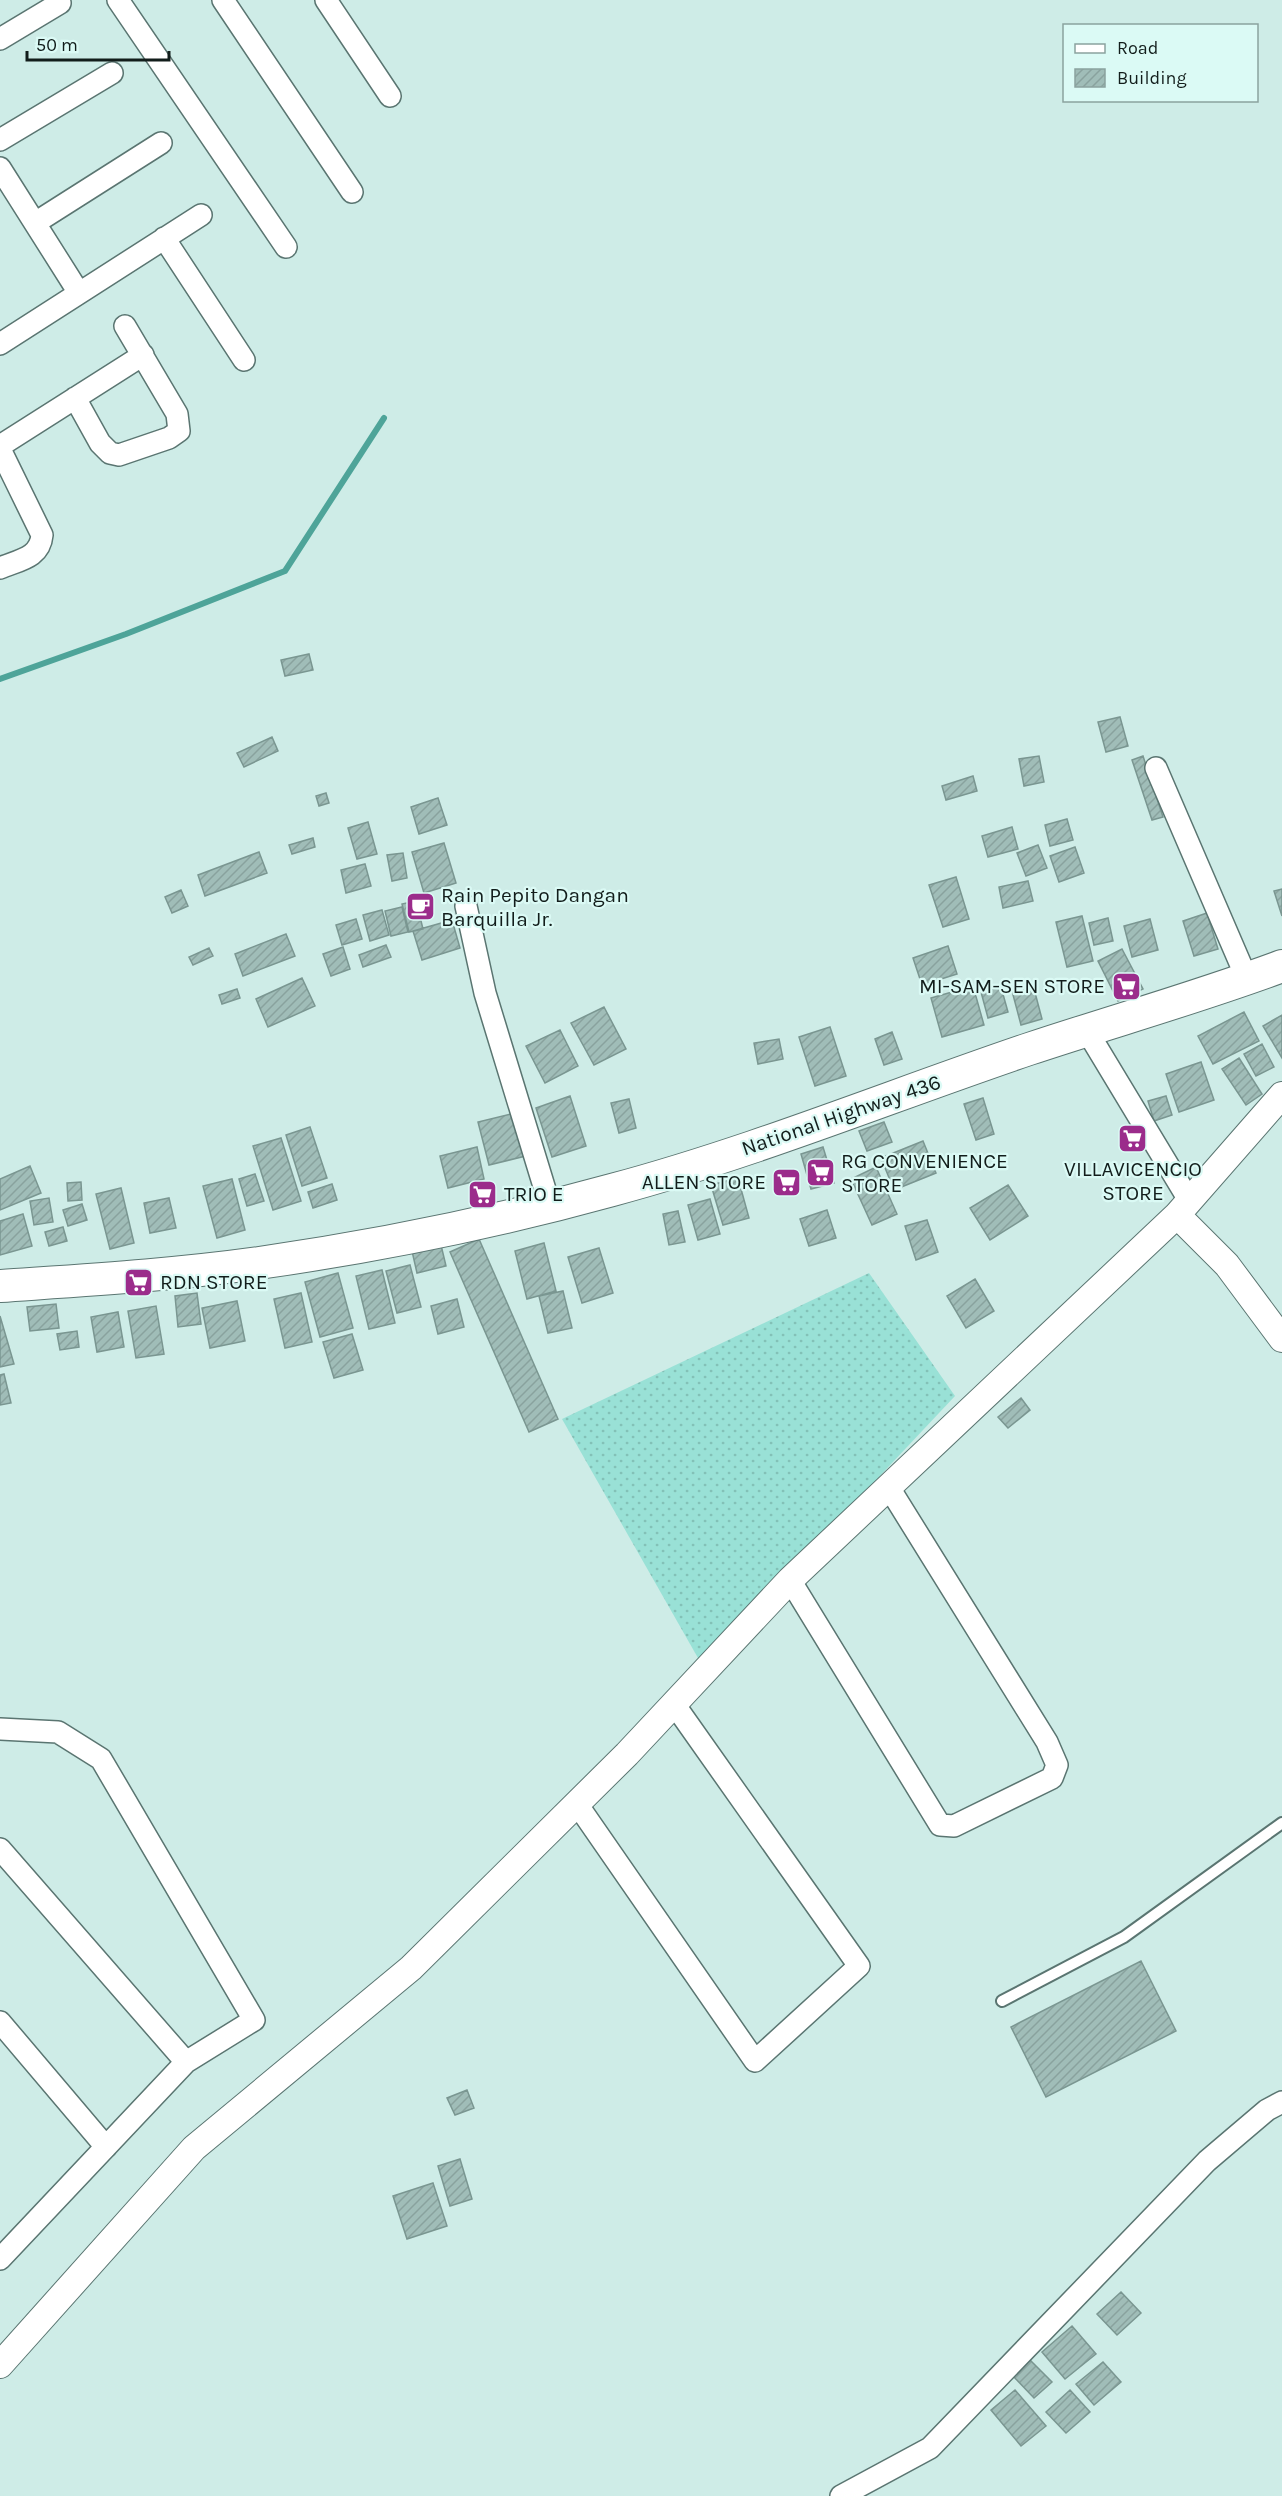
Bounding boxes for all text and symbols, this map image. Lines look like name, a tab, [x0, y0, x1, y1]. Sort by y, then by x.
scale bar	[27, 24, 170, 62]
legend	[1063, 24, 1258, 102]
text: 50 m	[36, 34, 78, 56]
text: Road	[1117, 37, 1158, 59]
text: Building	[1117, 67, 1187, 89]
place label: Rain Pepito Dangan Barquilla Jr.	[441, 883, 629, 931]
cafe icon: Rain Pepito Dangan Barquilla Jr.	[404, 891, 436, 923]
supermarket icon: MI-SAM-SEN STORE	[1110, 970, 1142, 1002]
place label: MI-SAM-SEN STORE	[919, 974, 1105, 998]
street label: National Highway 436	[738, 1070, 944, 1160]
supermarket icon: VILLAVICENCIO STORE	[1117, 1122, 1149, 1154]
place label: RG CONVENIENCE STORE	[841, 1149, 1008, 1197]
supermarket icon: RG CONVENIENCE STORE	[804, 1157, 836, 1189]
place label: VILLAVICENCIO STORE	[1064, 1157, 1202, 1205]
supermarket icon: ALLEN STORE	[771, 1166, 803, 1198]
place label: ALLEN STORE	[642, 1170, 766, 1194]
supermarket icon: TRIO E	[467, 1178, 499, 1210]
place label: TRIO E	[504, 1182, 564, 1206]
supermarket icon: RDN STORE	[123, 1266, 155, 1298]
place label: RDN STORE	[160, 1270, 268, 1294]

